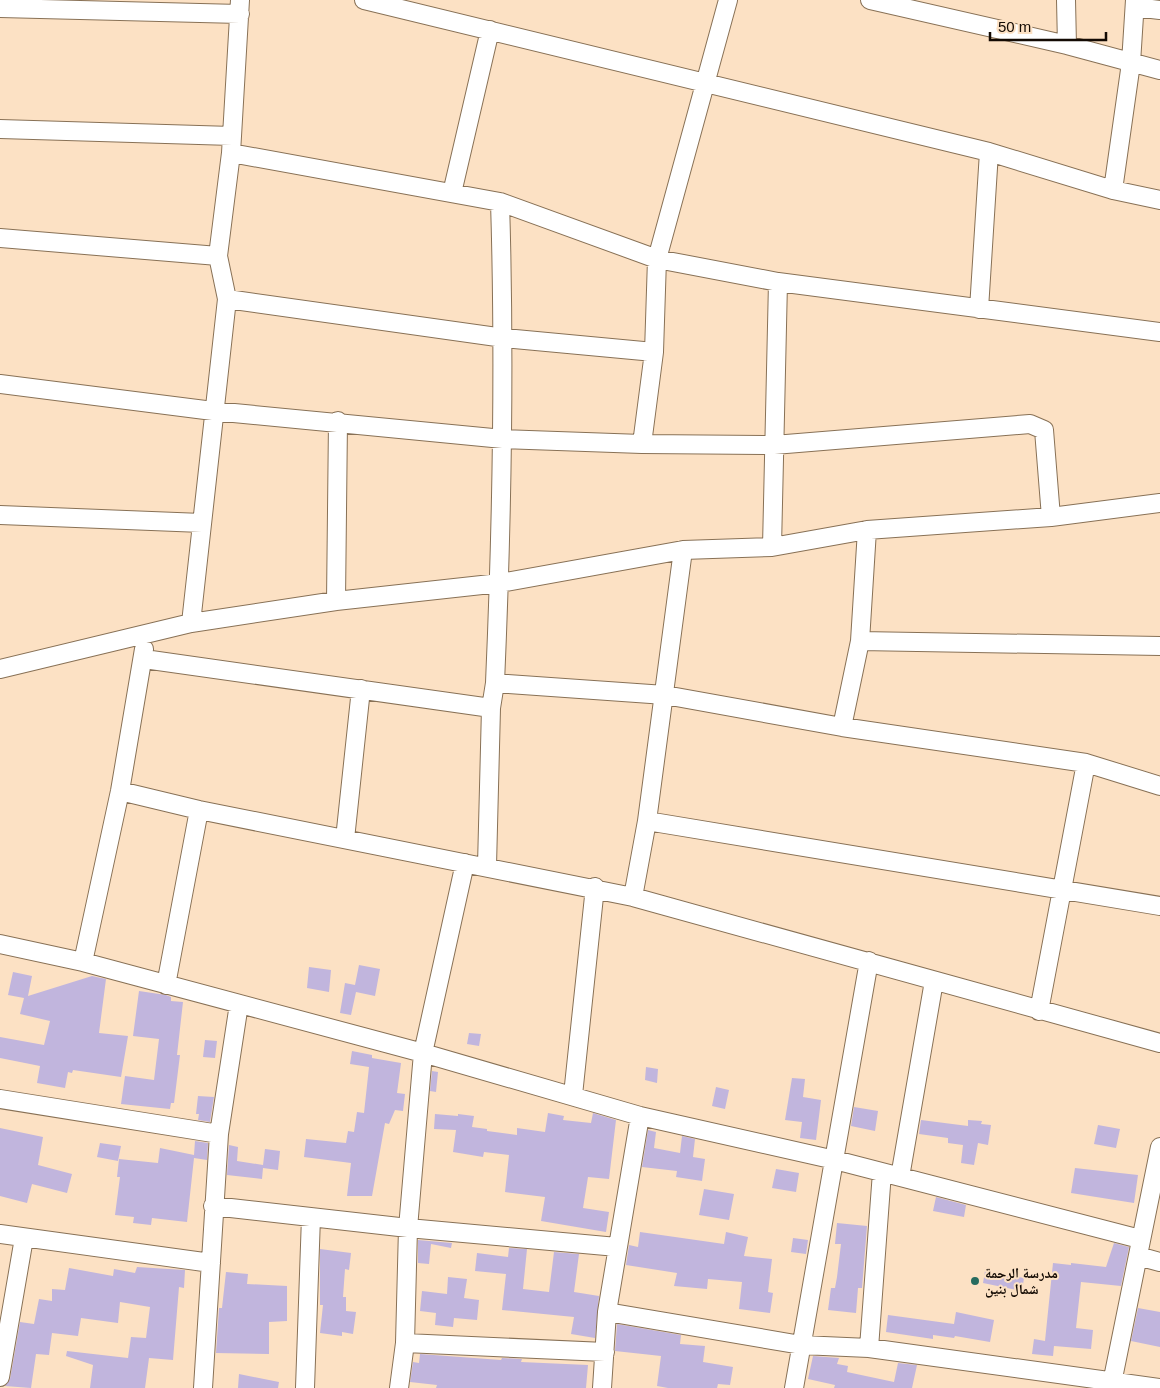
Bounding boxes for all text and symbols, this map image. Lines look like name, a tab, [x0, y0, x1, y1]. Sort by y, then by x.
scale bar	[990, 10, 1106, 42]
text: 50 m	[998, 18, 1031, 35]
place label: مدرسة الرحمة شمال بنين	[985, 1265, 1058, 1298]
marker: مدرسة الرحمة شمال بنين	[969, 1275, 981, 1287]

